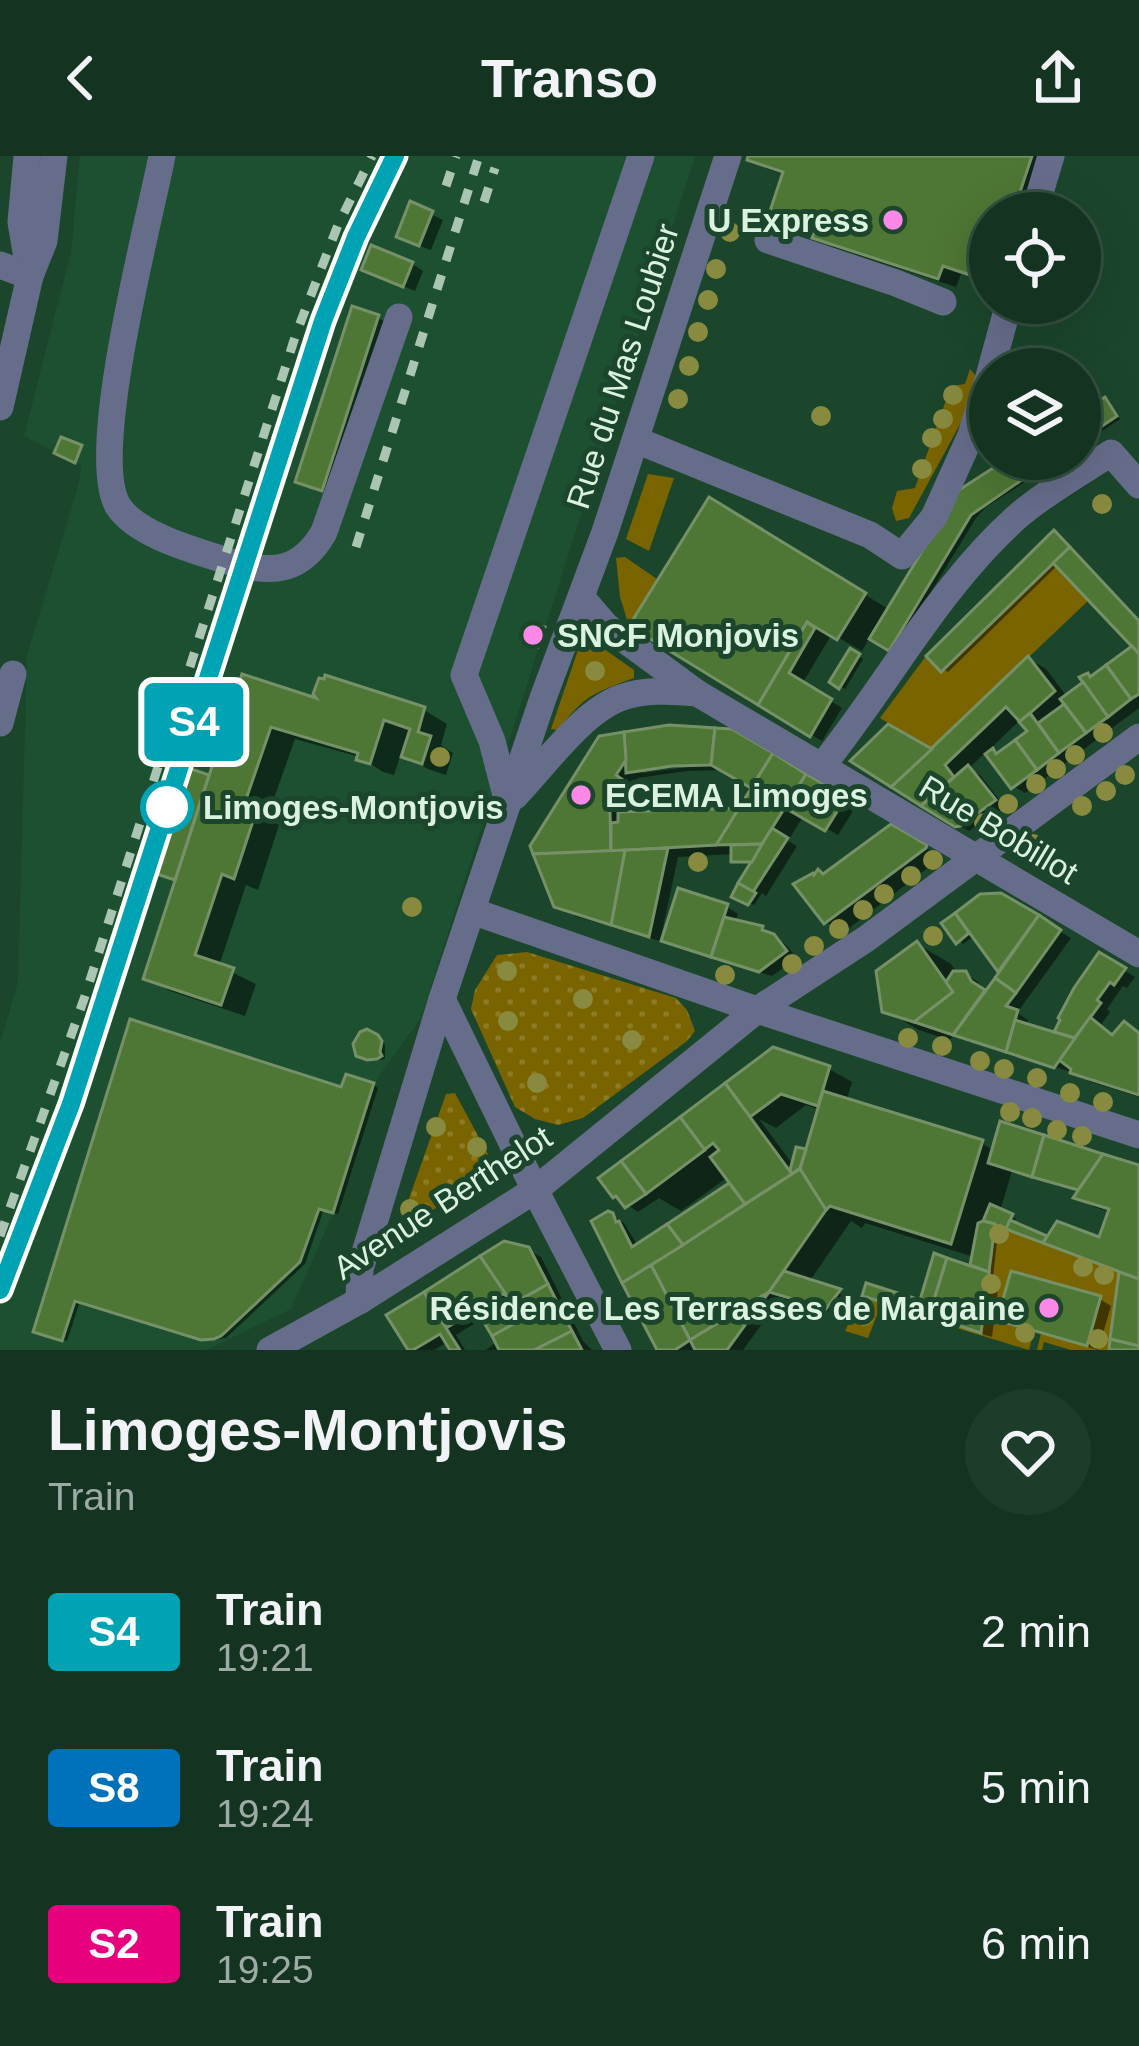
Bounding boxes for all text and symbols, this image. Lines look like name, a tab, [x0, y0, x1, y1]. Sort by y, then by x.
icon: back	[48, 45, 114, 111]
icon: share	[1025, 45, 1091, 111]
text: Transo	[481, 48, 658, 108]
map controls	[969, 192, 1101, 480]
button: locate	[969, 192, 1101, 324]
place label: U Express	[708, 202, 869, 239]
marker: U Express	[880, 207, 906, 233]
street label: Rue du Mas Loubier	[559, 219, 686, 513]
button: layers	[969, 348, 1101, 480]
place label: SNCF Monjovis	[557, 617, 799, 654]
marker: SNCF Monjovis	[520, 622, 546, 648]
line badge: S4	[140, 683, 248, 761]
text: S4	[168, 698, 220, 745]
street label: Rue Bobillot	[913, 768, 1085, 891]
place label: ECEMA Limoges	[605, 777, 868, 814]
marker: Limoges-Montjovis	[142, 782, 192, 832]
marker: ECEMA Limoges	[568, 782, 594, 808]
place label: Limoges-Montjovis	[203, 789, 504, 826]
street label: Avenue Berthelot	[326, 1118, 558, 1287]
place label: Résidence Les Terrasses de Margaine	[429, 1290, 1025, 1327]
marker: Résidence Les Terrasses de Margaine	[1036, 1295, 1062, 1321]
button: heart	[965, 1389, 1091, 1515]
text: Limoges-Montjovis	[48, 1398, 567, 1462]
text: Train	[48, 1475, 135, 1518]
text: Train	[216, 1584, 324, 1635]
text: 2 min	[981, 1606, 1091, 1657]
text: S4	[88, 1608, 140, 1655]
text: 19:21	[216, 1636, 314, 1679]
text: Train	[216, 1740, 324, 1791]
text: 5 min	[981, 1762, 1091, 1813]
text: S8	[88, 1764, 140, 1811]
text: 19:24	[216, 1792, 314, 1835]
text: Train	[216, 1896, 324, 1947]
text: 6 min	[981, 1918, 1091, 1969]
text: S2	[88, 1920, 140, 1967]
text: 19:25	[216, 1948, 314, 1991]

